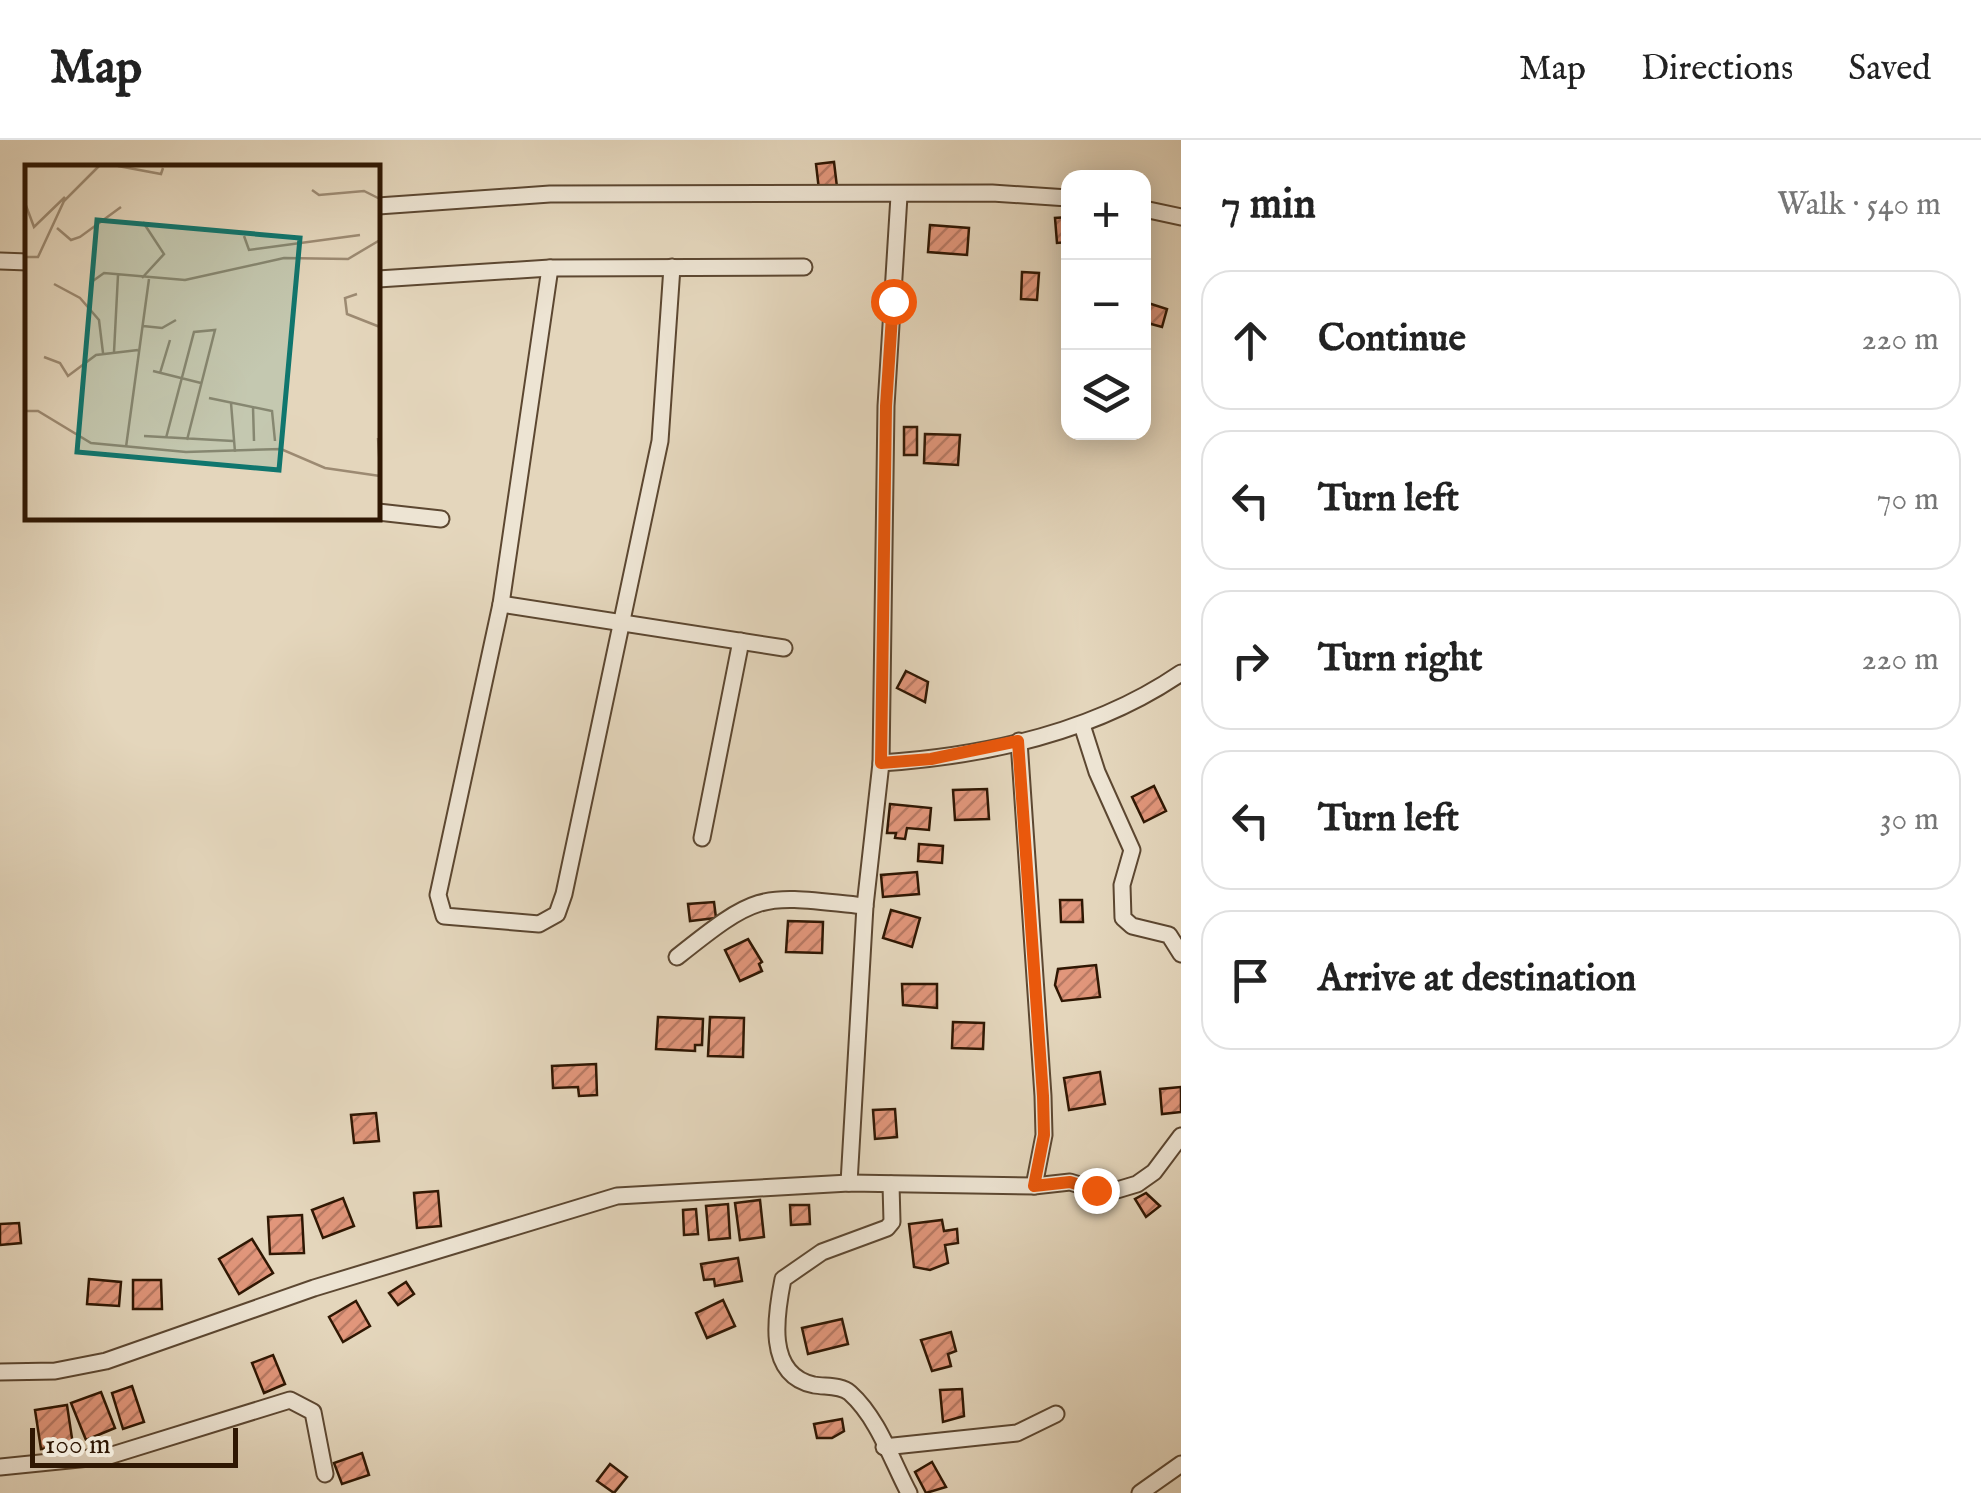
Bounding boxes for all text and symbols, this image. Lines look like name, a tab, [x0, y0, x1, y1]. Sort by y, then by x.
text: Map	[50, 39, 142, 99]
text: Map	[1519, 47, 1586, 92]
text: Directions	[1641, 47, 1793, 92]
text: Saved	[1848, 47, 1931, 92]
inset map	[25, 165, 380, 520]
map controls	[1061, 170, 1151, 440]
button: +	[1061, 170, 1151, 260]
text: 7 min	[1221, 179, 1316, 232]
text: Walk · 540 m	[1777, 185, 1941, 226]
button: −	[1061, 260, 1151, 350]
route start	[871, 279, 917, 325]
icon: ahead	[1223, 313, 1278, 368]
text: Continue	[1318, 316, 1466, 364]
text: 220 m	[1862, 320, 1939, 361]
button: layers	[1061, 350, 1151, 440]
icon: left	[1223, 473, 1278, 528]
text: Turn left	[1318, 476, 1459, 524]
text: 70 m	[1877, 480, 1939, 521]
icon: right	[1223, 633, 1278, 688]
text: Turn right	[1318, 636, 1482, 684]
text: 220 m	[1862, 640, 1939, 681]
icon: left	[1223, 793, 1278, 848]
text: Turn left	[1318, 796, 1459, 844]
text: 30 m	[1880, 800, 1939, 841]
icon: arrive	[1223, 953, 1278, 1008]
text: Arrive at destination	[1318, 956, 1636, 1004]
route end	[1074, 1168, 1120, 1214]
scale bar	[30, 1423, 238, 1468]
text: 100 m	[45, 1428, 111, 1463]

